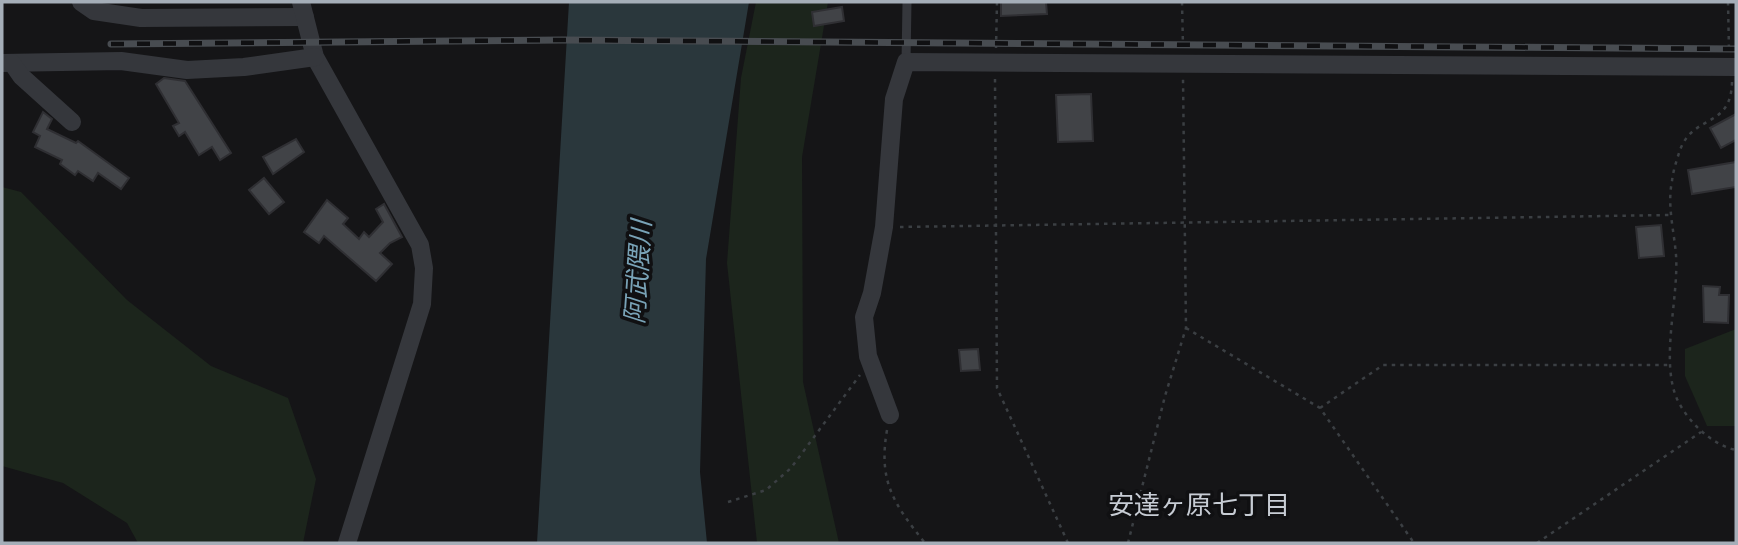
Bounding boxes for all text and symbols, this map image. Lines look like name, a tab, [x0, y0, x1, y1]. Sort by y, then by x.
water label: 阿武隈川	[620, 216, 661, 325]
district label: 安達ヶ原七丁目	[1108, 491, 1290, 524]

